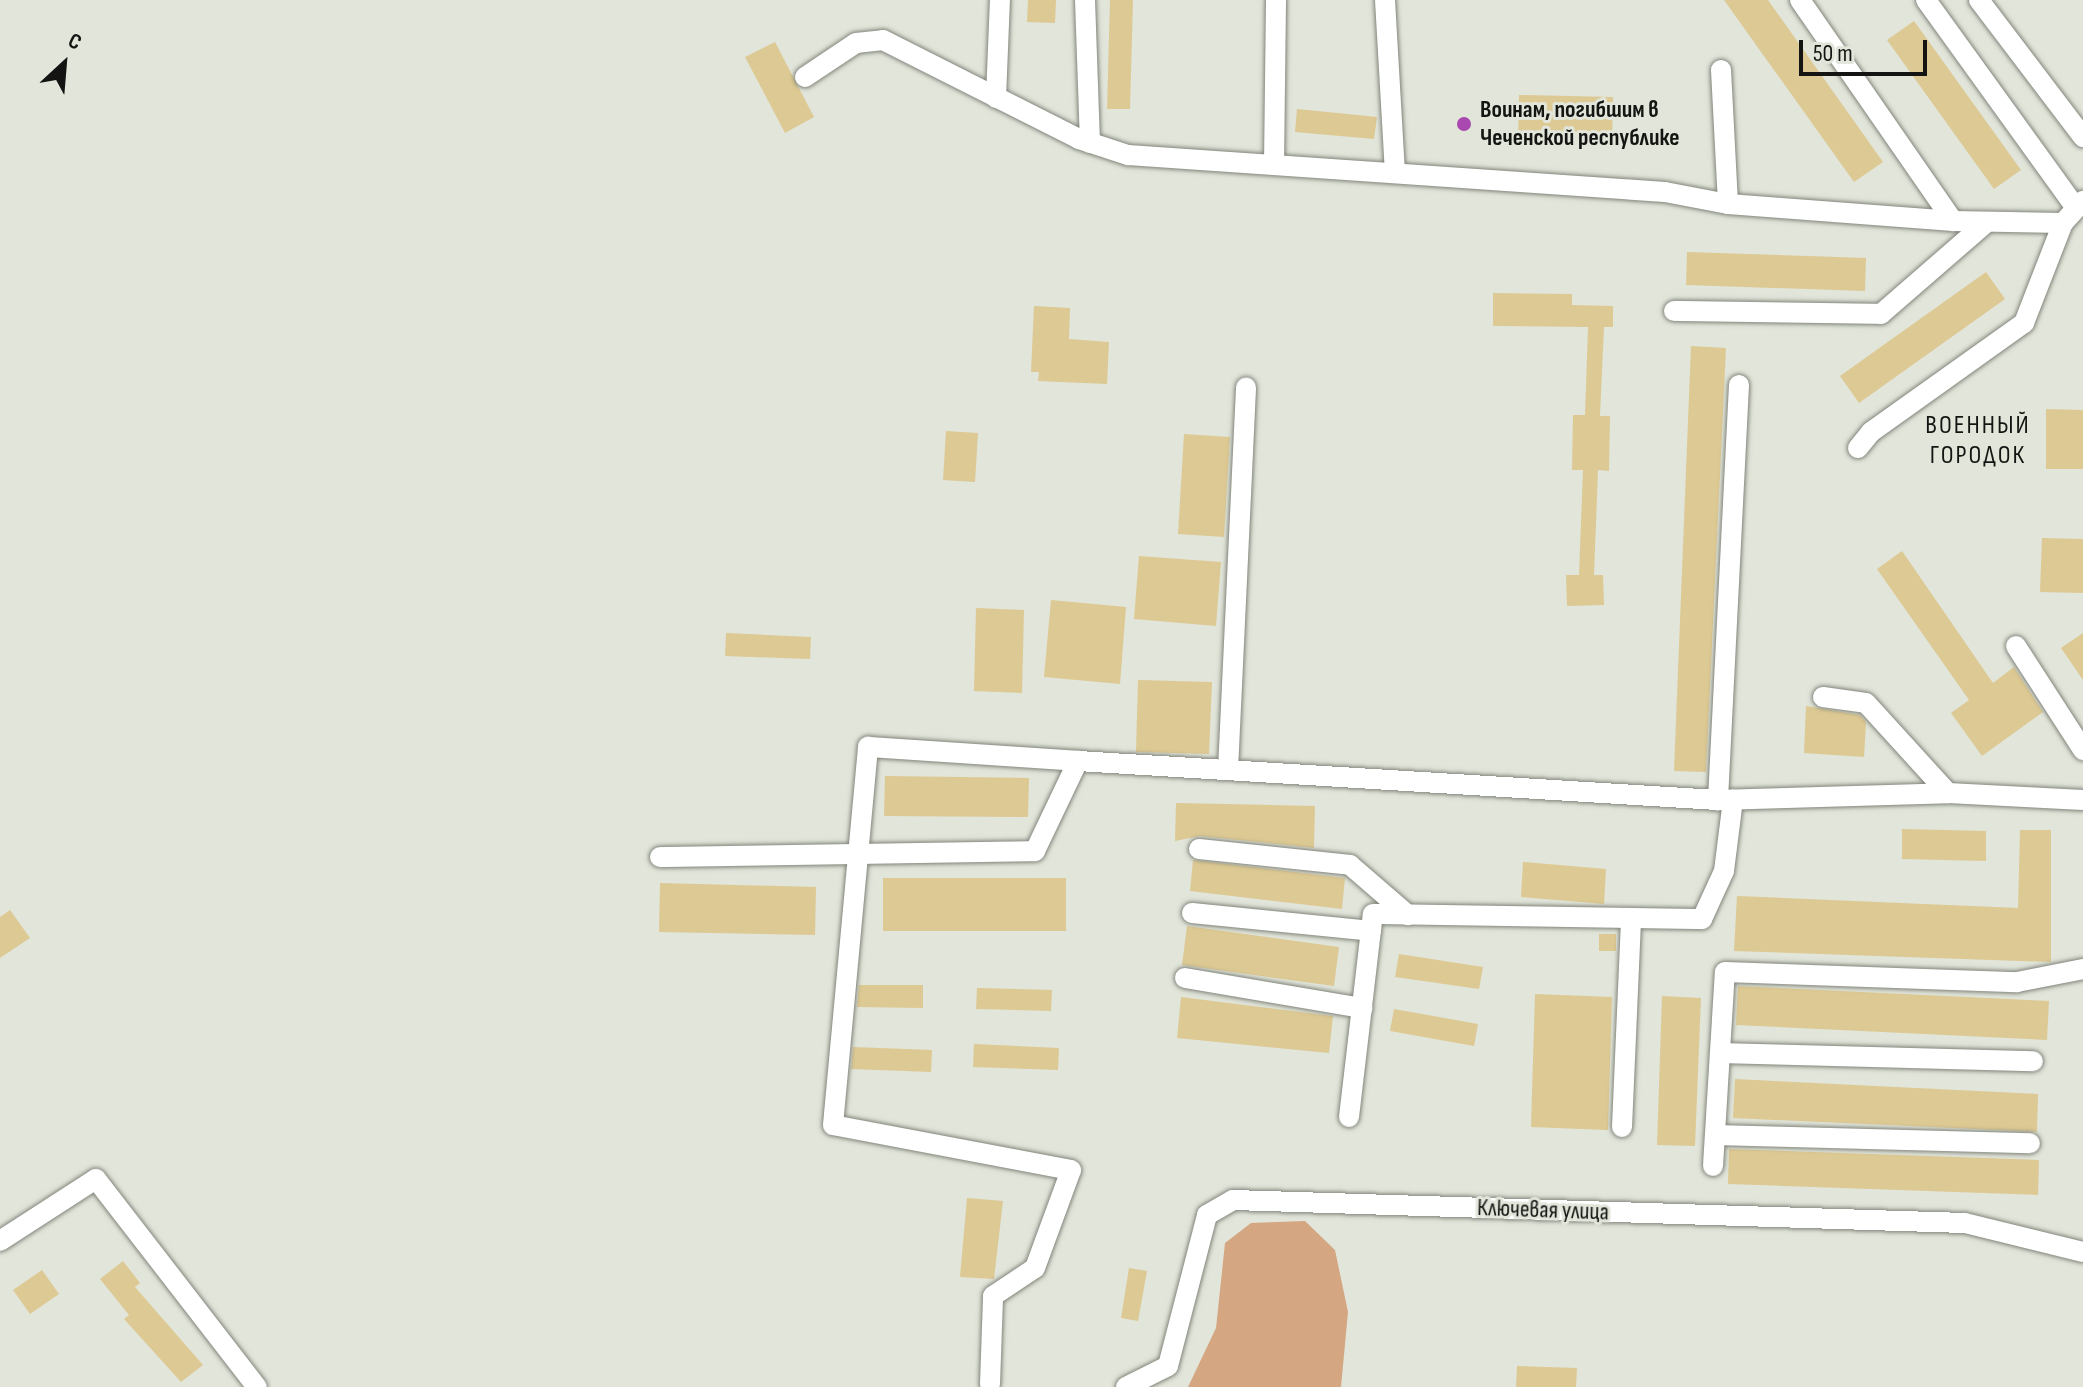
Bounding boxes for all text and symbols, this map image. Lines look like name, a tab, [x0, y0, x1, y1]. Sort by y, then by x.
north arrow	[24, 24, 104, 104]
scale bar	[1803, 24, 1931, 74]
text: С	[64, 27, 86, 57]
text: 50 m	[1813, 39, 1853, 68]
place label: Воинам, погибшим в Чеченской республике	[1480, 96, 1679, 152]
marker: Воинам, погибшим в Чеченской республике	[1455, 115, 1473, 133]
district label: ВОЕННЫЙ ГОРОДОК	[1925, 410, 2031, 472]
street label: Ключевая улица	[1477, 1193, 1609, 1227]

